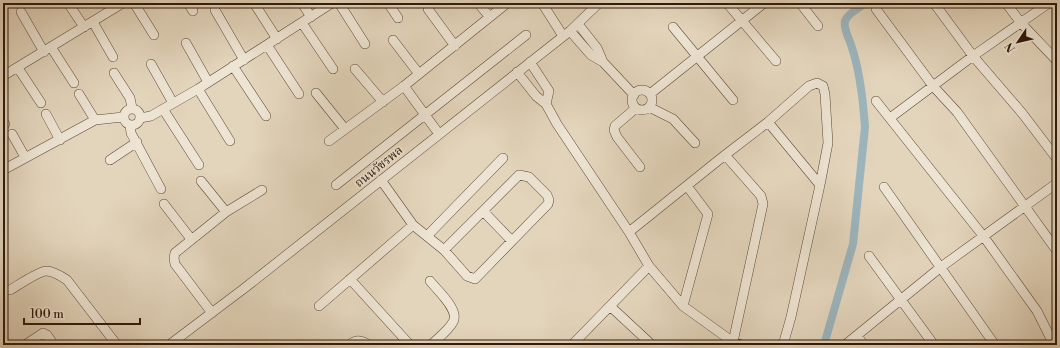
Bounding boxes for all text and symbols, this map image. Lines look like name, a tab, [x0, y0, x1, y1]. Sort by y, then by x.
north arrow	[998, 22, 1038, 62]
text: N	[1002, 39, 1019, 55]
street label: ถนนวัชรพล	[352, 143, 406, 191]
scale bar	[24, 300, 140, 326]
text: 100 m	[30, 307, 64, 322]

